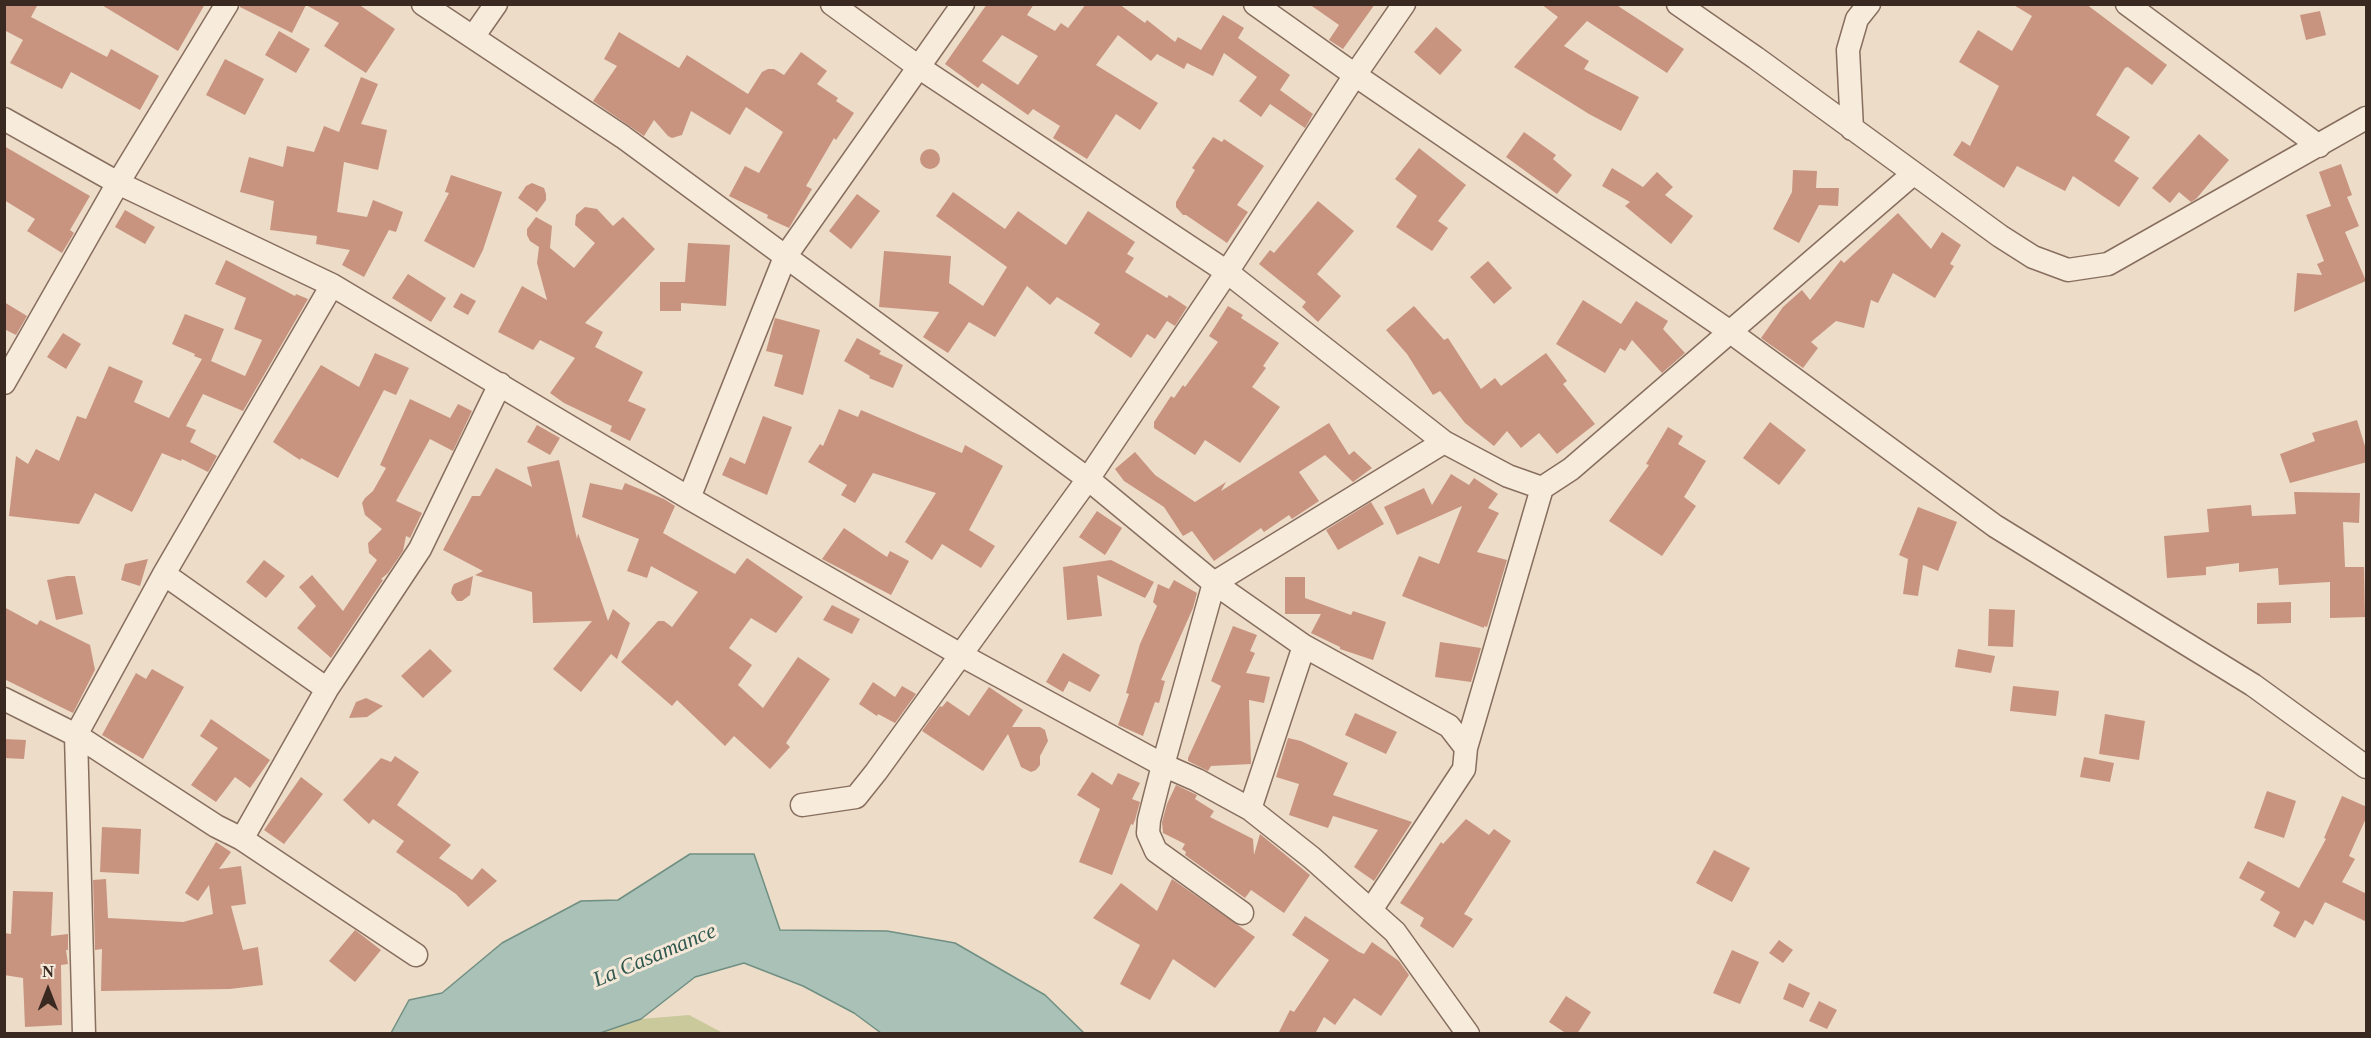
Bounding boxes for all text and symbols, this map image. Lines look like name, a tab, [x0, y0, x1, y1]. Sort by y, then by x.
water label: La Casamance	[589, 918, 721, 994]
north arrow	[18, 960, 78, 1020]
text: N	[42, 963, 54, 980]

